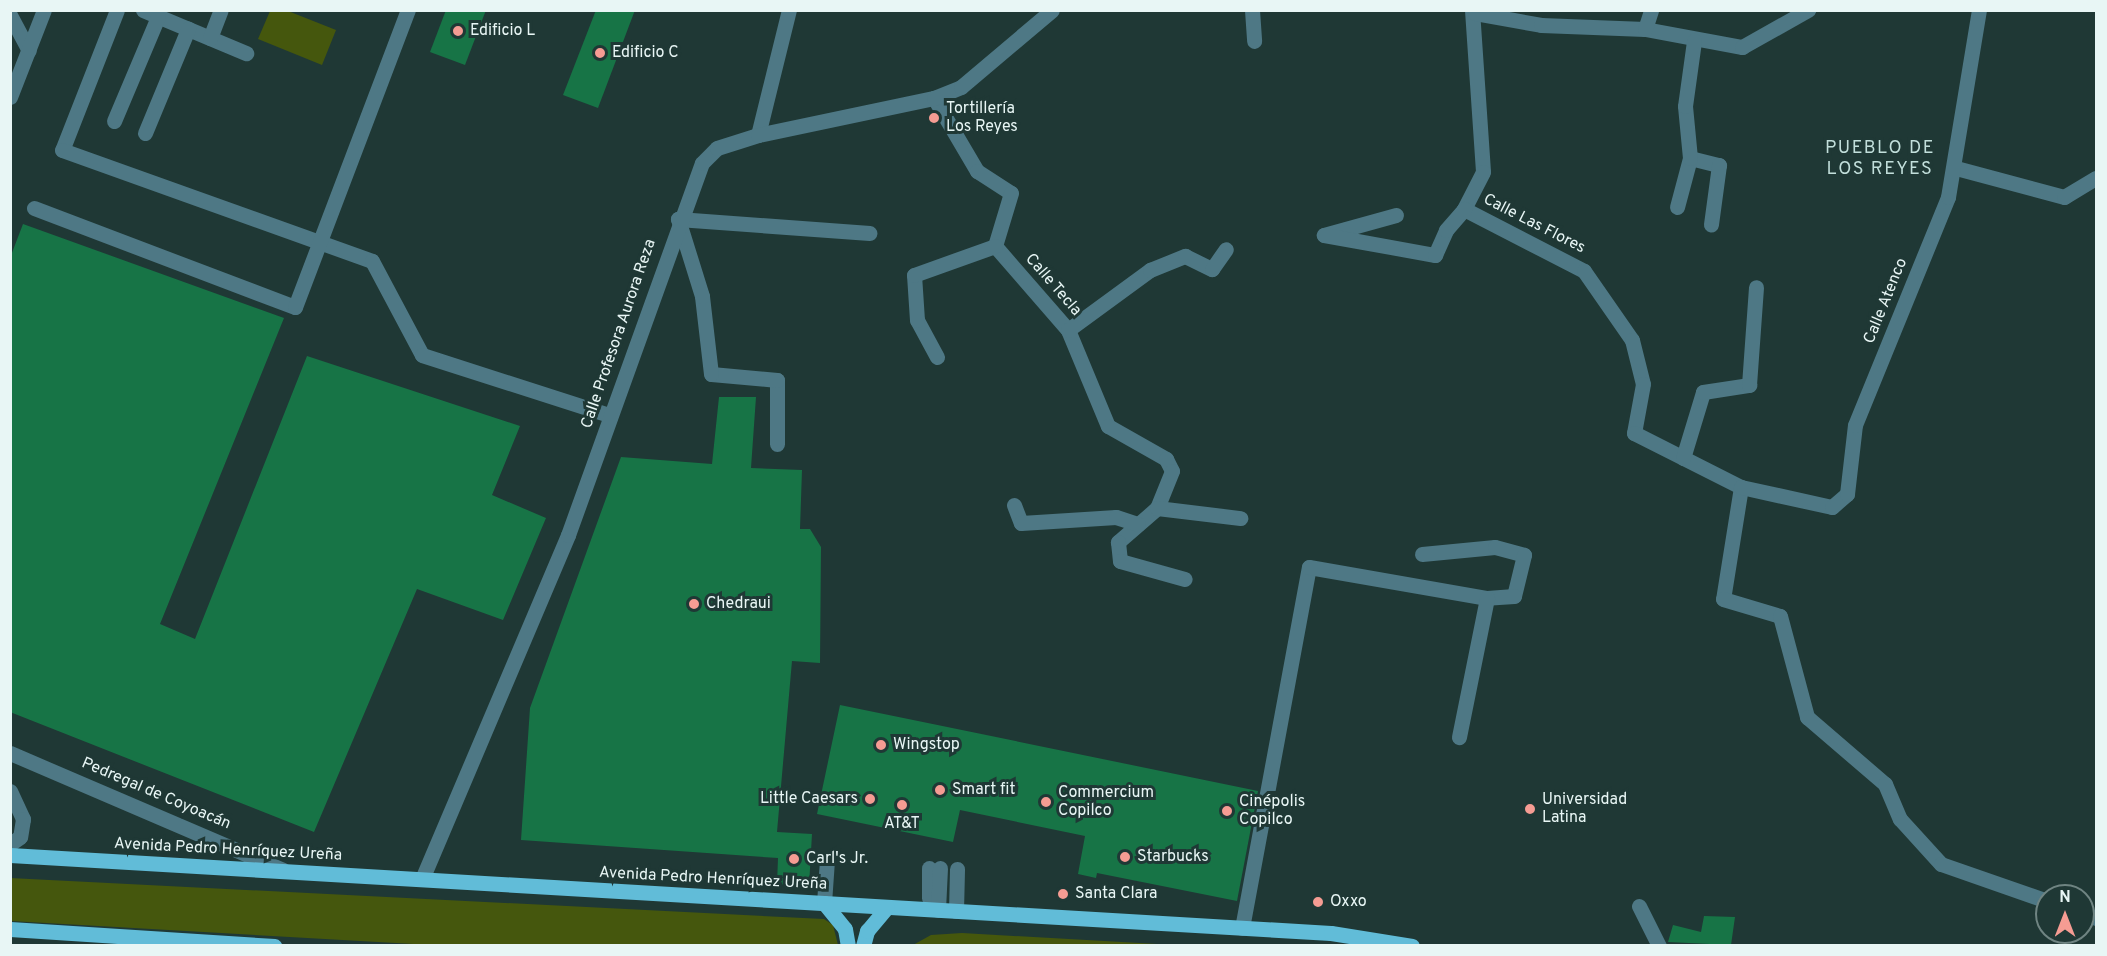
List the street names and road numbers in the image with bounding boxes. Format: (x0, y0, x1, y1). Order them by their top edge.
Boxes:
street label: Calle Las Flores (1480, 190, 1588, 258)
street label: Calle Profesora Aurora Reza (577, 236, 661, 432)
street label: Calle Tecla (1021, 250, 1085, 320)
street label: Calle Atenco (1860, 255, 1912, 347)
street label: Pedregal de Coyoacán (78, 754, 234, 834)
street label: Avenida Pedro Henríquez Ureña (113, 834, 343, 866)
street label: Avenida Pedro Henríquez Ureña (598, 863, 828, 895)

